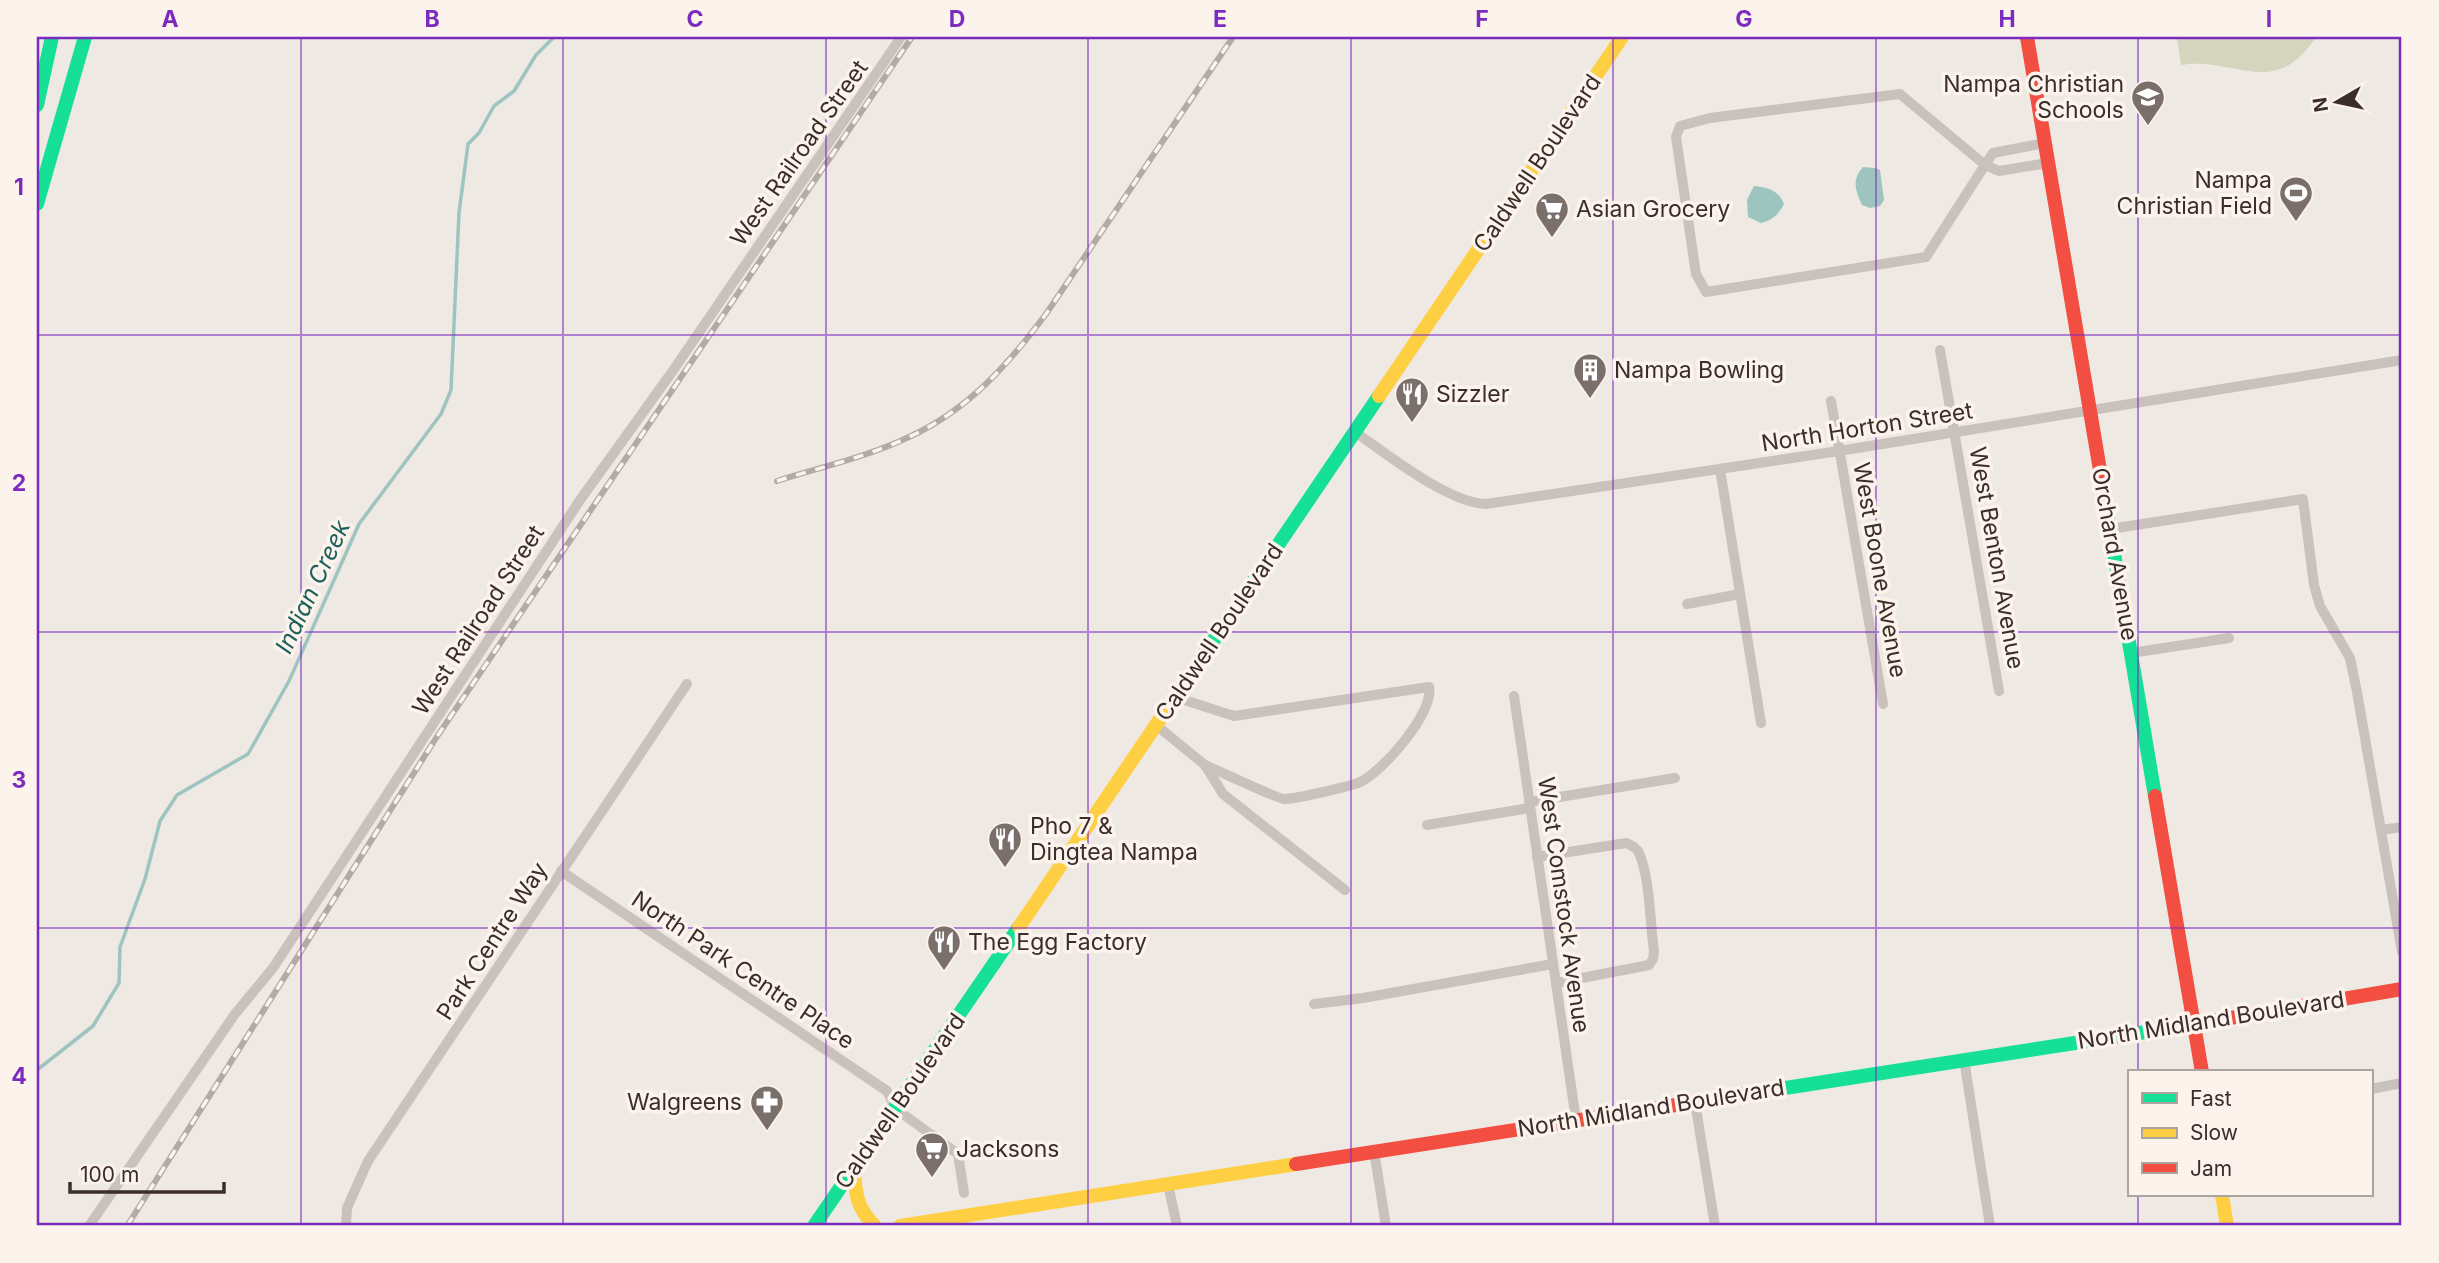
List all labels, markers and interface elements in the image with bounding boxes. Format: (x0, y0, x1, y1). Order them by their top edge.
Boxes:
text: A (161, 5, 179, 33)
text: B (424, 5, 440, 33)
text: C (686, 5, 704, 33)
text: D (949, 5, 965, 33)
text: E (1213, 5, 1227, 33)
text: F (1475, 5, 1489, 33)
text: G (1735, 5, 1753, 33)
text: H (1998, 5, 2016, 33)
text: I (2266, 5, 2272, 33)
street label: West Railroad Street (724, 54, 874, 251)
north arrow (2302, 66, 2372, 136)
street label: Caldwell Boulevard (1467, 69, 1607, 257)
place label: Nampa Christian Schools (1943, 70, 2124, 124)
school or university icon: Nampa Christian Schools (2129, 78, 2167, 127)
text: N (2308, 96, 2333, 114)
place label: Nampa Christian Field (2117, 166, 2272, 220)
text: 1 (14, 173, 24, 201)
sports icon: Nampa Christian Field (2277, 174, 2315, 223)
supermarket icon: Asian Grocery (1533, 190, 1571, 239)
place label: Asian Grocery (1576, 195, 1730, 223)
building icon: Nampa Bowling (1571, 351, 1609, 400)
place label: Nampa Bowling (1614, 356, 1784, 384)
restaurant icon: Sizzler (1393, 375, 1431, 424)
place label: Sizzler (1436, 380, 1510, 408)
street label: North Horton Street (1759, 396, 1975, 458)
street label: West Benton Avenue (1964, 445, 2030, 671)
street label: West Boone Avenue (1847, 460, 1913, 680)
street label: Orchard Avenue (2086, 465, 2144, 643)
text: 2 (12, 469, 26, 497)
water label: Indian Creek (269, 515, 356, 658)
street label: West Railroad Street (406, 520, 550, 720)
street label: Caldwell Boulevard (1149, 538, 1289, 726)
text: 3 (12, 766, 26, 794)
street label: West Comstock Avenue (1532, 775, 1596, 1035)
place label: Pho 7 & Dingtea Nampa (1030, 812, 1198, 866)
restaurant icon: Pho 7 & Dingtea Nampa (986, 820, 1024, 869)
street label: Park Centre Way (431, 857, 553, 1025)
street label: North Park Centre Place (626, 885, 860, 1055)
restaurant icon: The Egg Factory (925, 923, 963, 972)
place label: The Egg Factory (968, 928, 1147, 956)
street label: North Midland Boulevard (2076, 985, 2346, 1055)
street label: Caldwell Boulevard (829, 1008, 971, 1194)
text: 4 (11, 1062, 27, 1090)
legend (2128, 1070, 2372, 1196)
street label: North Midland Boulevard (1516, 1073, 1786, 1143)
pharmacy icon: Walgreens (748, 1083, 786, 1132)
text: Fast (2190, 1086, 2232, 1111)
place label: Walgreens (627, 1088, 742, 1116)
text: Slow (2190, 1120, 2238, 1145)
supermarket icon: Jacksons (913, 1130, 951, 1179)
place label: Jacksons (956, 1135, 1059, 1163)
scale bar (70, 1151, 224, 1195)
text: Jam (2190, 1156, 2232, 1181)
text: 100 m (80, 1162, 139, 1187)

